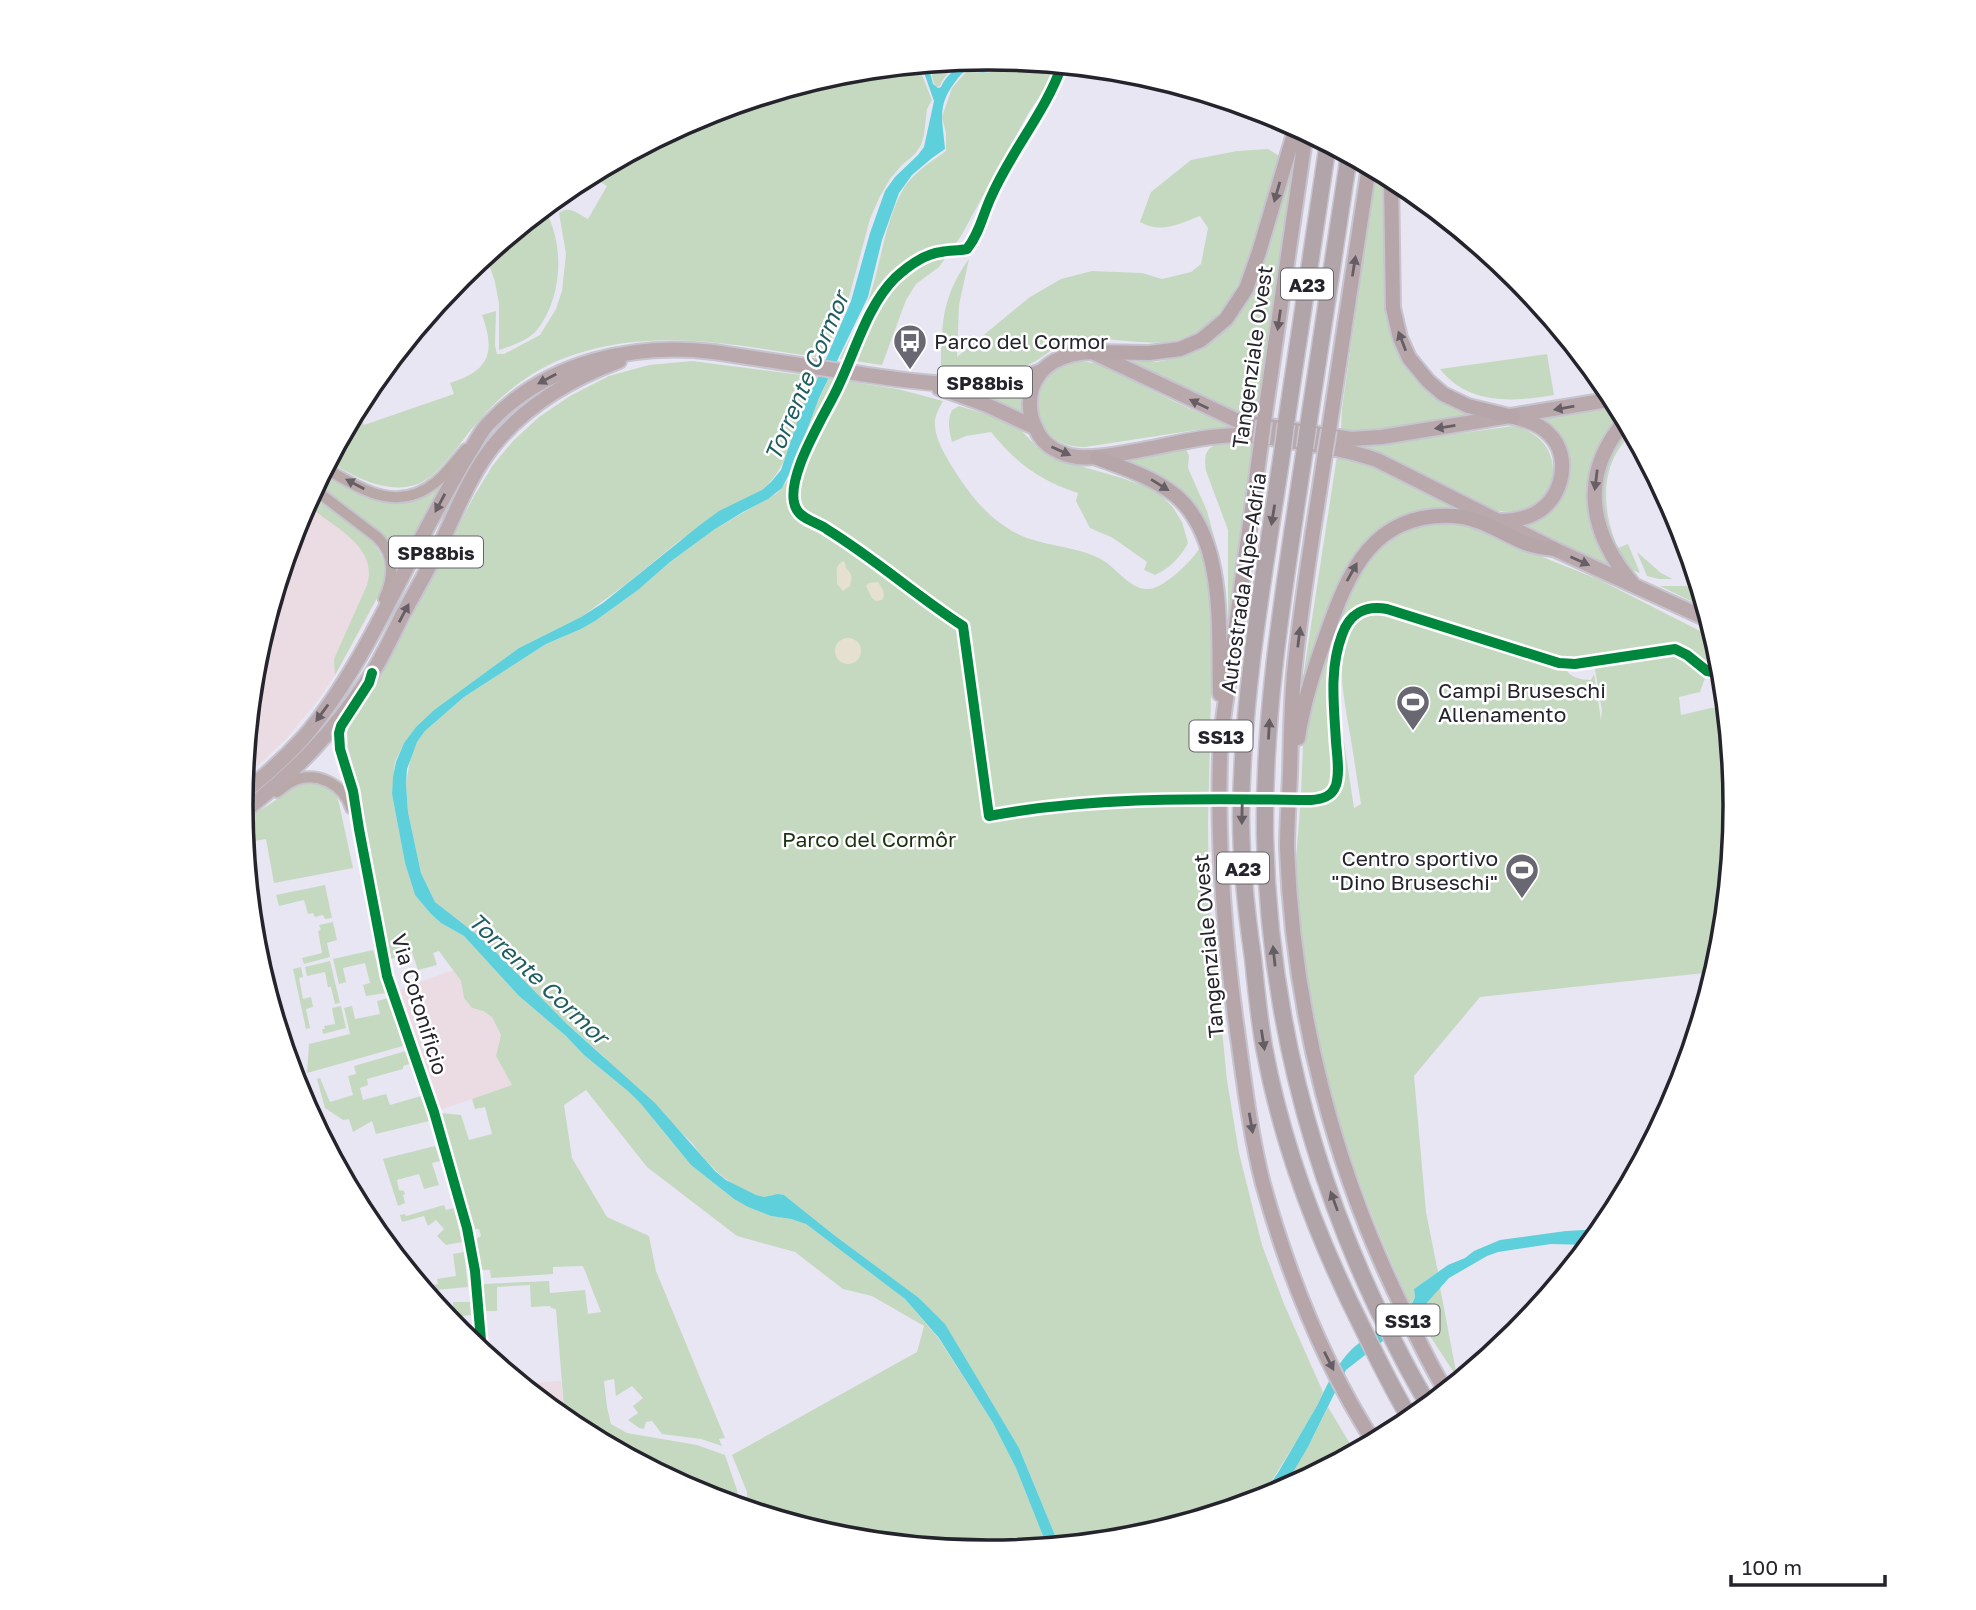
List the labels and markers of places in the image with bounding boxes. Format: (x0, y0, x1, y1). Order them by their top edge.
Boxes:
bus stop icon: Parco del Cormor (891, 322, 929, 371)
place label: Parco del Cormor (934, 328, 1108, 354)
place label: Campi Bruseschi Allenamento (1438, 677, 1606, 727)
sports icon: Campi Bruseschi Allenamento (1394, 683, 1432, 732)
place label: Centro sportivo "Dino Bruseschi" (1331, 845, 1498, 895)
sports icon: Centro sportivo "Dino Bruseschi" (1503, 851, 1541, 900)

